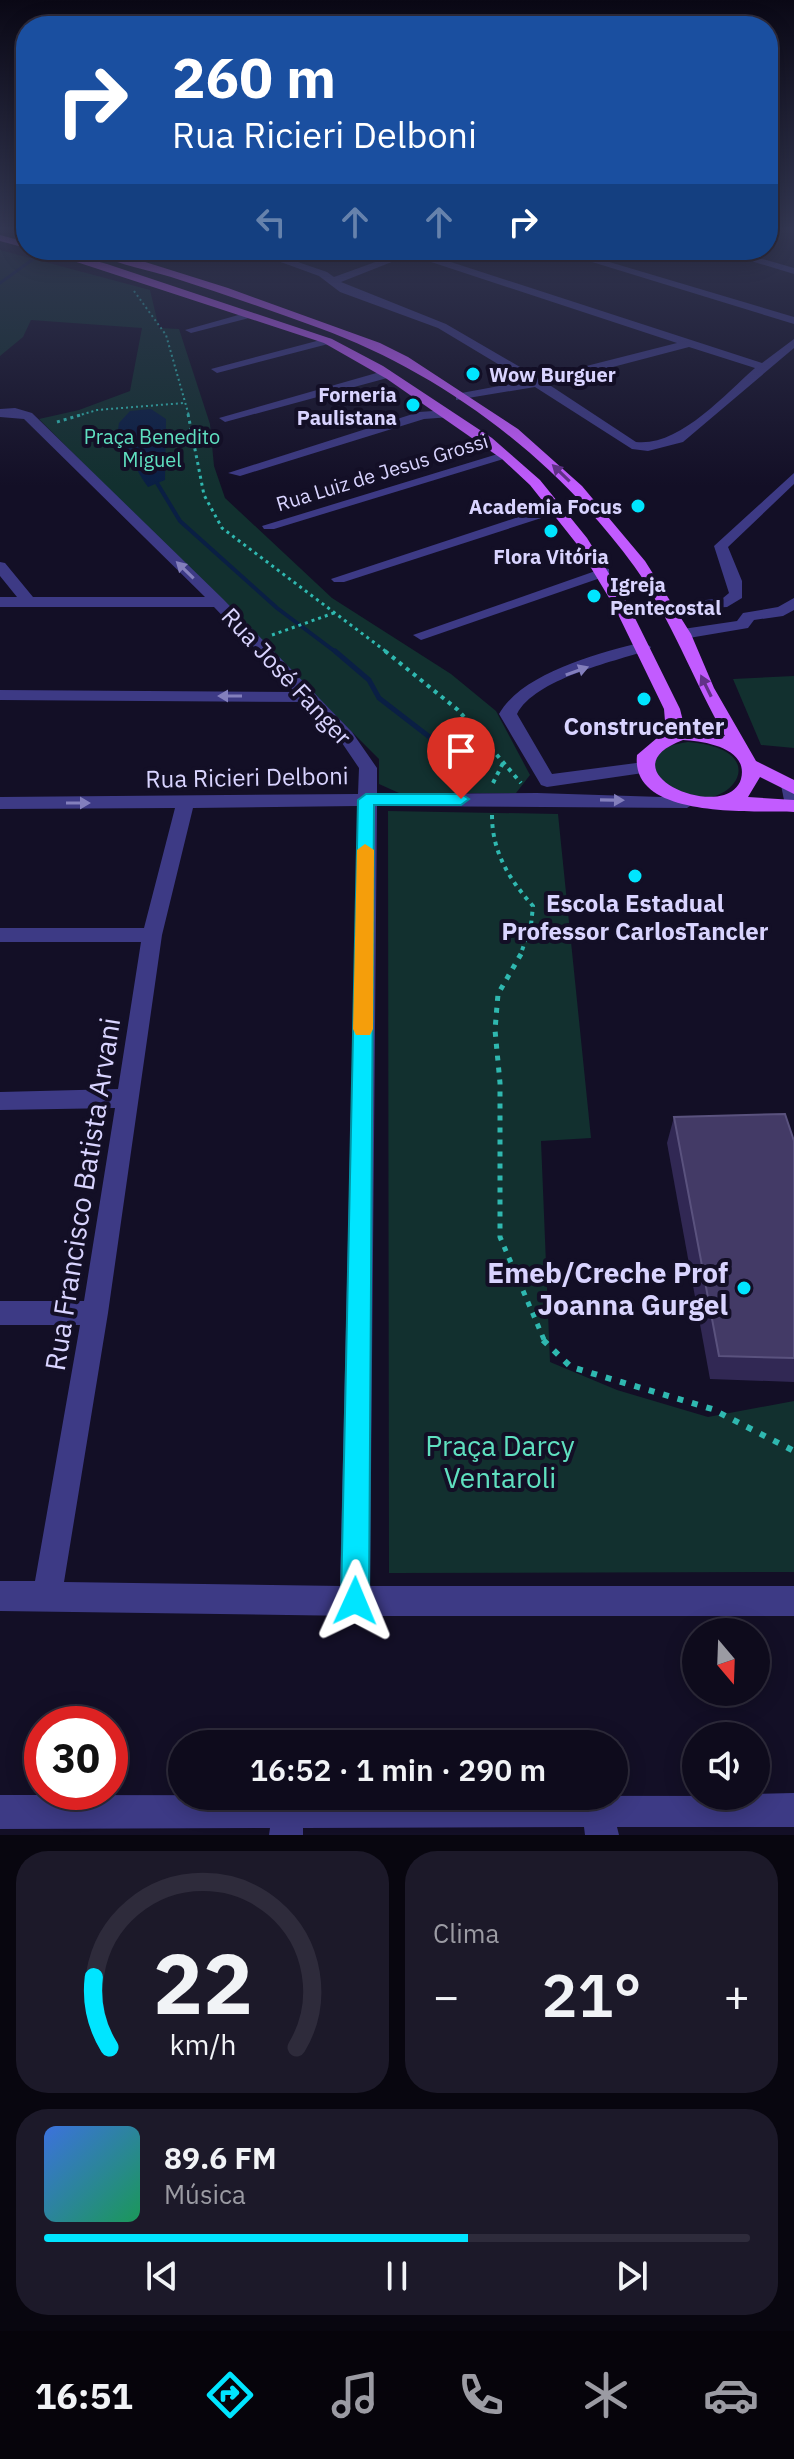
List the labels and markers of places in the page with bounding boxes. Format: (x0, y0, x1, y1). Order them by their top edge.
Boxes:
place label: Wow Burguer (489, 361, 616, 388)
marker: Wow Burguer (464, 365, 482, 383)
place label: Forneria Paulistana (297, 381, 397, 431)
marker: Forneria Paulistana (404, 396, 422, 414)
place label: Academia Focus (469, 493, 622, 520)
marker: Academia Focus (629, 497, 647, 515)
marker: Flora Vitória (542, 522, 560, 540)
place label: Flora Vitória (493, 543, 609, 570)
place label: Igreja Pentecostal (610, 571, 721, 621)
marker: Igreja Pentecostal (585, 587, 603, 605)
marker: Construcenter (635, 690, 653, 708)
place label: Construcenter (564, 710, 725, 742)
pin (427, 717, 495, 799)
marker: Escola Estadual Professor CarlosTancler (626, 867, 644, 885)
place label: Escola Estadual Professor CarlosTancler (502, 887, 769, 947)
place label: Emeb/Creche Prof Joanna Gurgel (487, 1254, 728, 1323)
marker: Emeb/Creche Prof Joanna Gurgel (735, 1279, 753, 1297)

